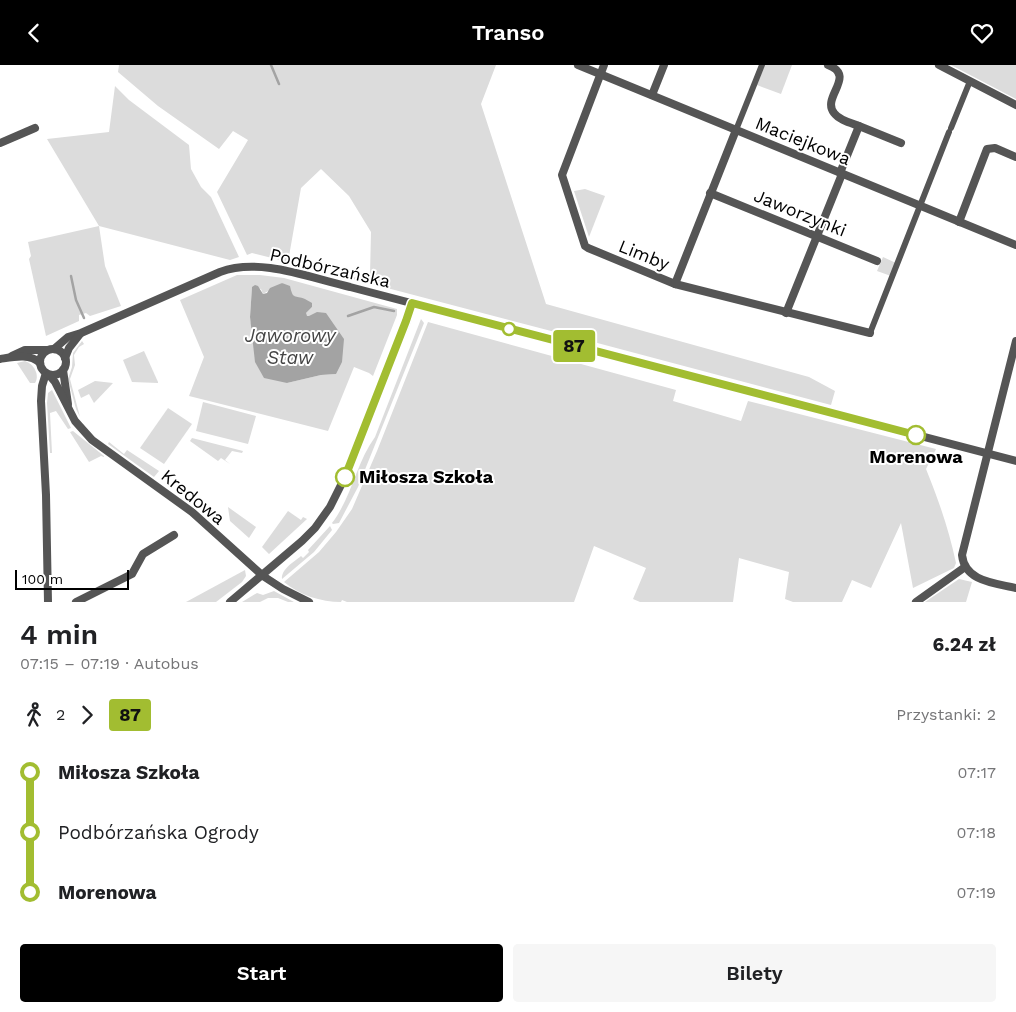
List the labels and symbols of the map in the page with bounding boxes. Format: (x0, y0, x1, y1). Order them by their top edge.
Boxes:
street label: Maciejkowa (752, 112, 854, 169)
street label: Jaworzynki (751, 184, 849, 241)
street label: Limby (616, 235, 673, 274)
street label: Podbórzańska (268, 243, 392, 292)
unlabelled marker (502, 322, 516, 336)
water label: Jaworowy Staw (245, 324, 337, 369)
line badge: 87 (552, 330, 596, 362)
marker: Morenowa (906, 425, 926, 445)
place label: Morenowa (869, 446, 963, 467)
street label: Kredowa (157, 465, 229, 529)
place label: Miłosza Szkoła (359, 466, 494, 487)
marker: Miłosza Szkoła (335, 467, 355, 487)
scale bar (15, 567, 129, 590)

